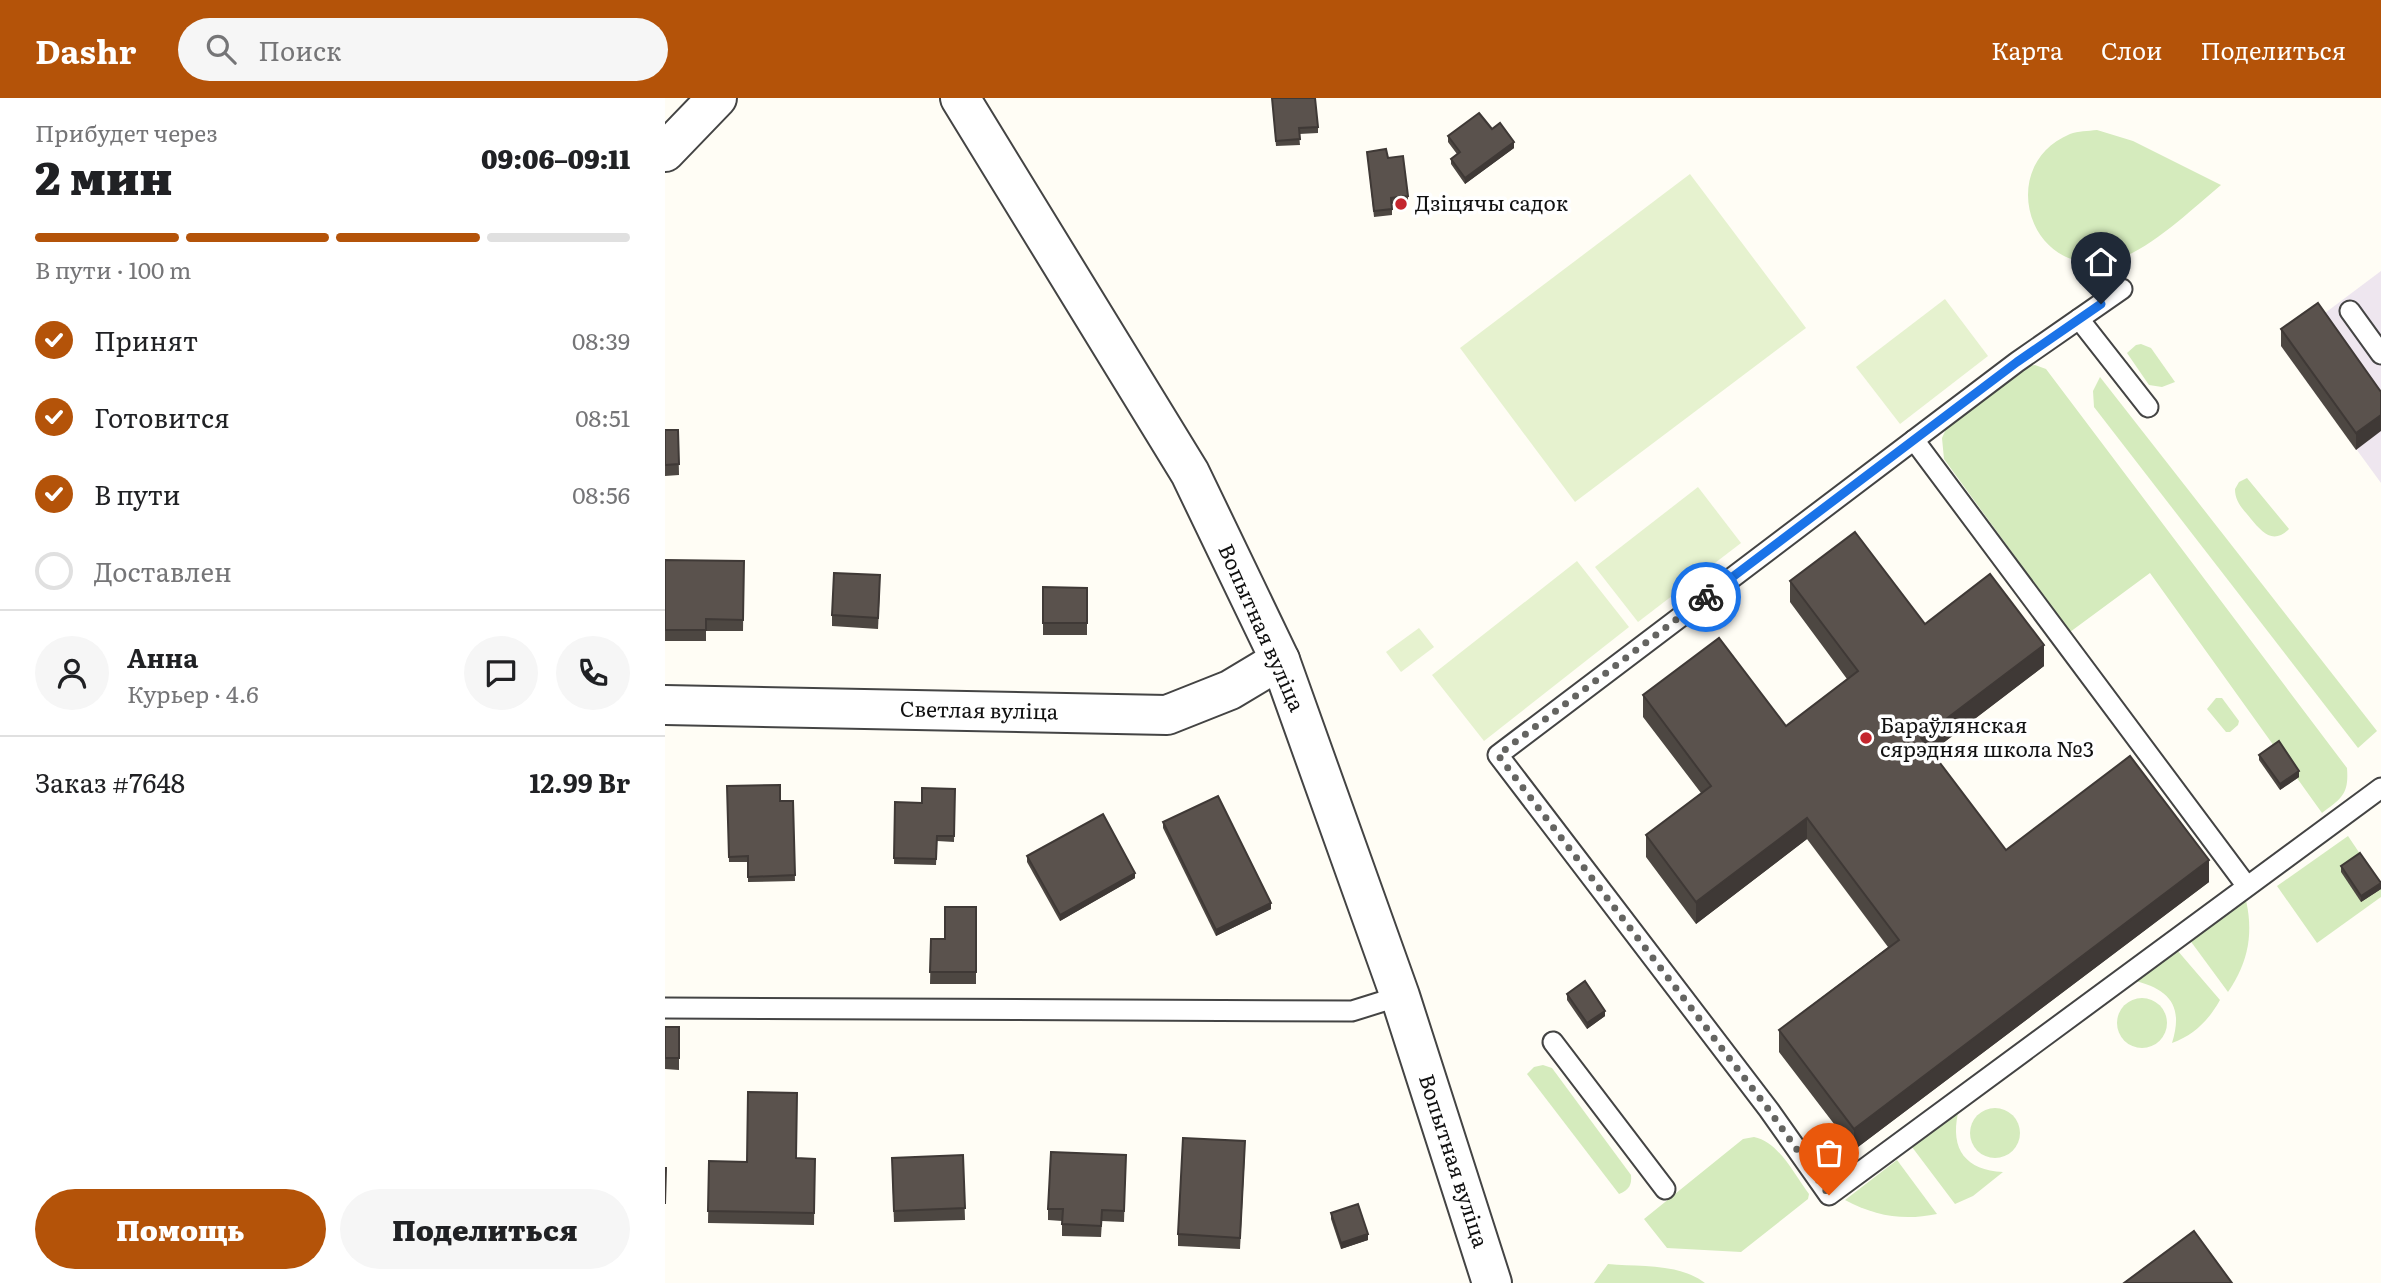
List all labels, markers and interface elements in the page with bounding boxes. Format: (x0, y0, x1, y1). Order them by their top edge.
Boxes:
search box (178, 18, 668, 81)
text: Dashr (35, 25, 136, 74)
icon: search (202, 30, 240, 68)
text: Поиск (258, 30, 341, 69)
text: Карта (1991, 32, 2063, 67)
text: Слои (2101, 32, 2162, 67)
text: Поделиться (2200, 32, 2346, 67)
text: Прибудет через (35, 115, 218, 149)
text: 09:06–09:11 (481, 138, 630, 177)
text: 2 мин (35, 141, 173, 209)
place label: Дзіцячы садок (1415, 186, 1569, 217)
marker: Дзіцячы садок (1393, 196, 1409, 212)
pin (2071, 232, 2131, 304)
icon: home (2082, 243, 2120, 281)
text: В пути · 100 m (35, 252, 191, 286)
text: Принят (94, 320, 198, 359)
icon: check (35, 321, 73, 359)
text: 08:39 (572, 323, 630, 357)
text: Готовится (94, 397, 230, 436)
icon: check (35, 398, 73, 436)
text: 08:51 (575, 400, 630, 434)
text: В пути (94, 474, 181, 513)
icon: check (35, 475, 73, 513)
text: 08:56 (572, 477, 630, 511)
street label: Вопытная вуліца (1212, 538, 1315, 717)
text: Доставлен (94, 551, 232, 590)
courier (1671, 562, 1741, 632)
icon: bike (1687, 578, 1725, 616)
button: person (35, 636, 109, 710)
button: chat (464, 636, 538, 710)
button: phone (556, 636, 630, 710)
text: Анна (127, 637, 198, 676)
text: Курьер · 4.6 (127, 676, 259, 710)
street label: Светлая вуліца (900, 692, 1059, 725)
place label: Бараўлянская сярэдняя школа №3 (1880, 708, 2094, 763)
marker: Бараўлянская сярэдняя школа №3 (1858, 730, 1874, 746)
text: Заказ #7648 (35, 762, 185, 801)
text: 12.99 Br (530, 762, 630, 801)
street label: Вопытная вуліца (1413, 1069, 1498, 1252)
pin (1799, 1123, 1859, 1195)
icon: bag (1810, 1134, 1848, 1172)
button: Помощь (35, 1189, 326, 1269)
button: Поделиться (340, 1189, 630, 1269)

